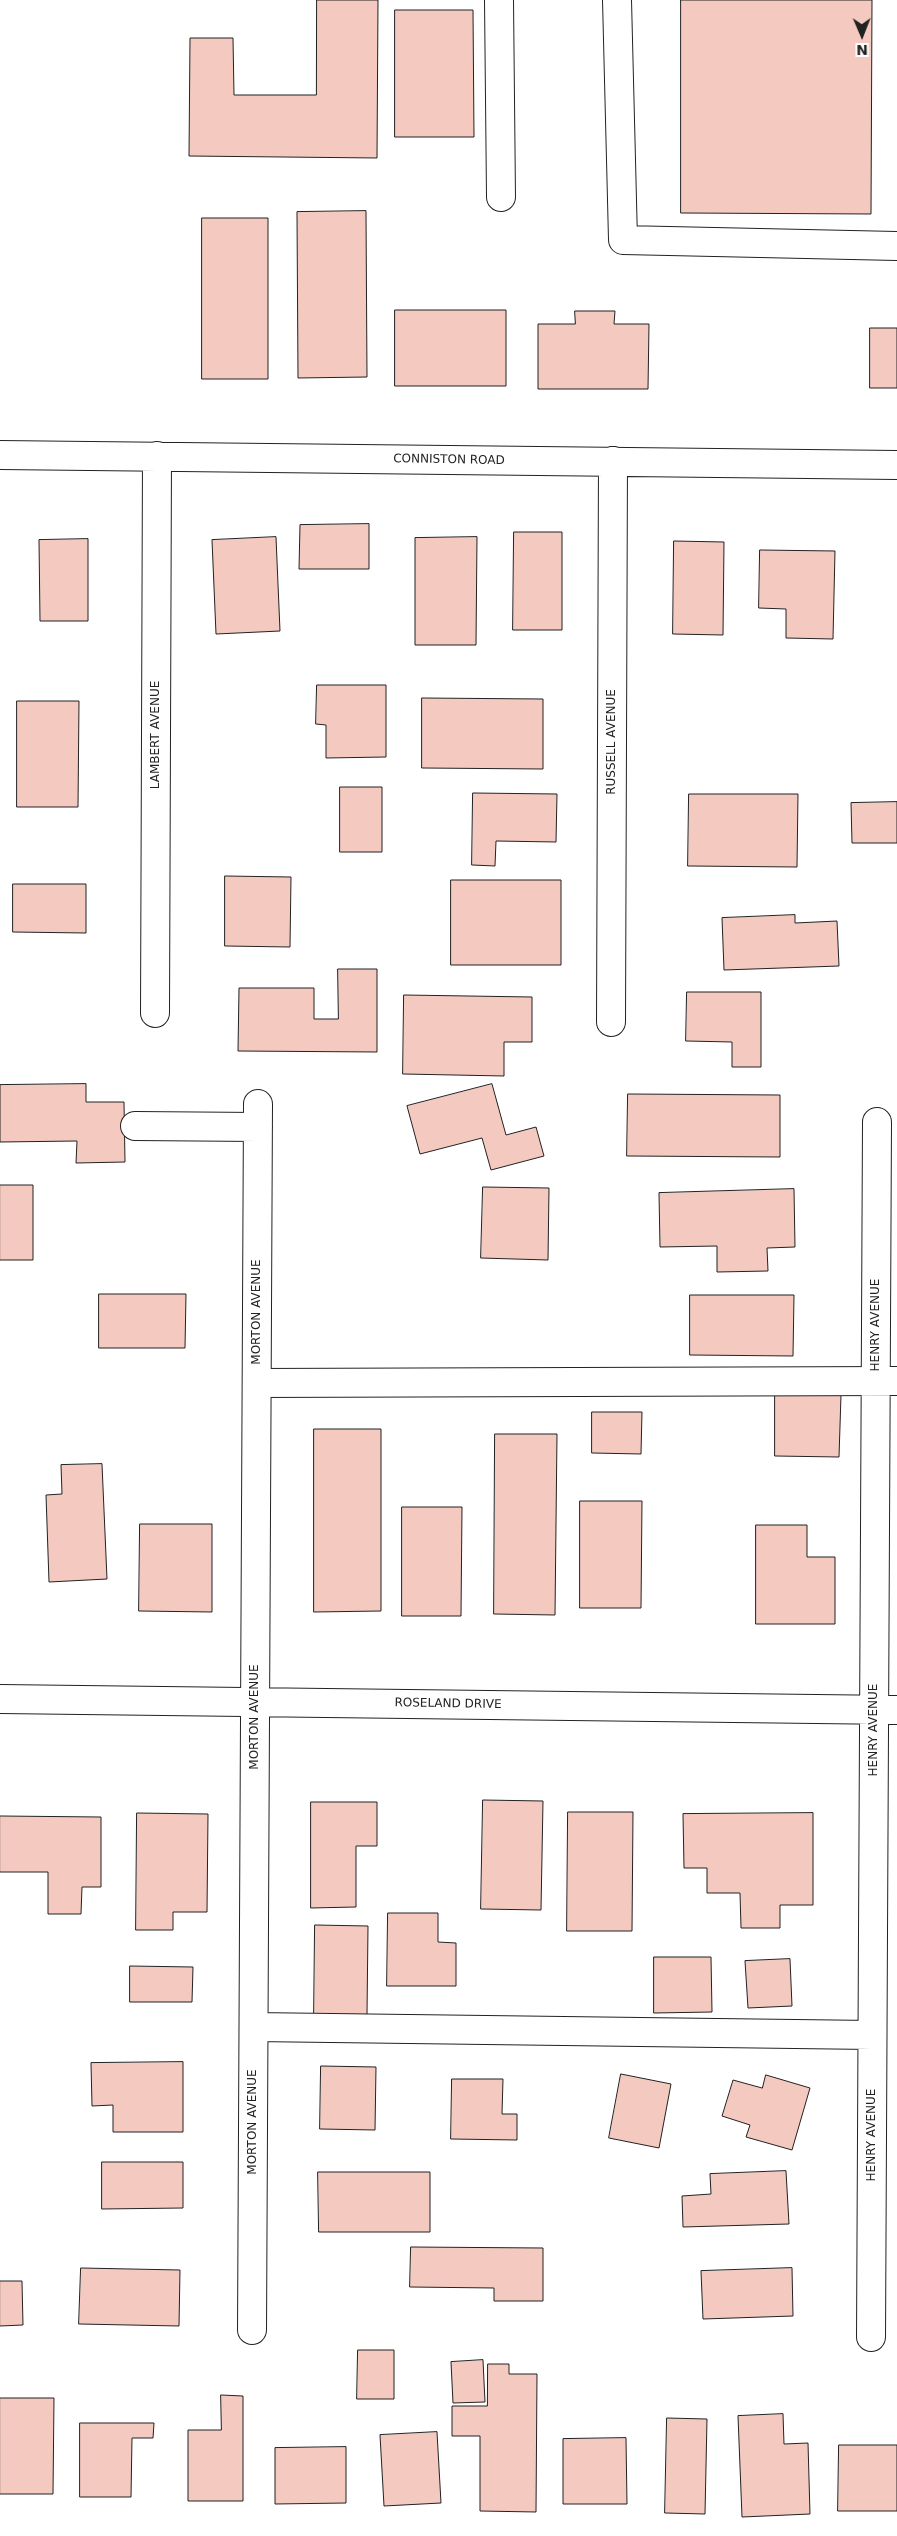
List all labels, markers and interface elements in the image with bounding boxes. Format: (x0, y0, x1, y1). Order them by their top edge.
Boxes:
north arrow (837, 10, 887, 60)
text: N (856, 42, 868, 58)
street label: CONNISTON ROAD (393, 452, 505, 468)
street label: LAMBERT AVENUE (149, 681, 163, 789)
street label: RUSSELL AVENUE (605, 689, 619, 795)
street label: MORTON AVENUE (250, 1259, 264, 1365)
street label: HENRY AVENUE (869, 1279, 883, 1371)
street label: MORTON AVENUE (248, 1664, 262, 1770)
street label: HENRY AVENUE (867, 1684, 881, 1776)
street label: ROSELAND DRIVE (394, 1696, 502, 1712)
street label: MORTON AVENUE (246, 2069, 260, 2175)
street label: HENRY AVENUE (865, 2089, 879, 2181)

